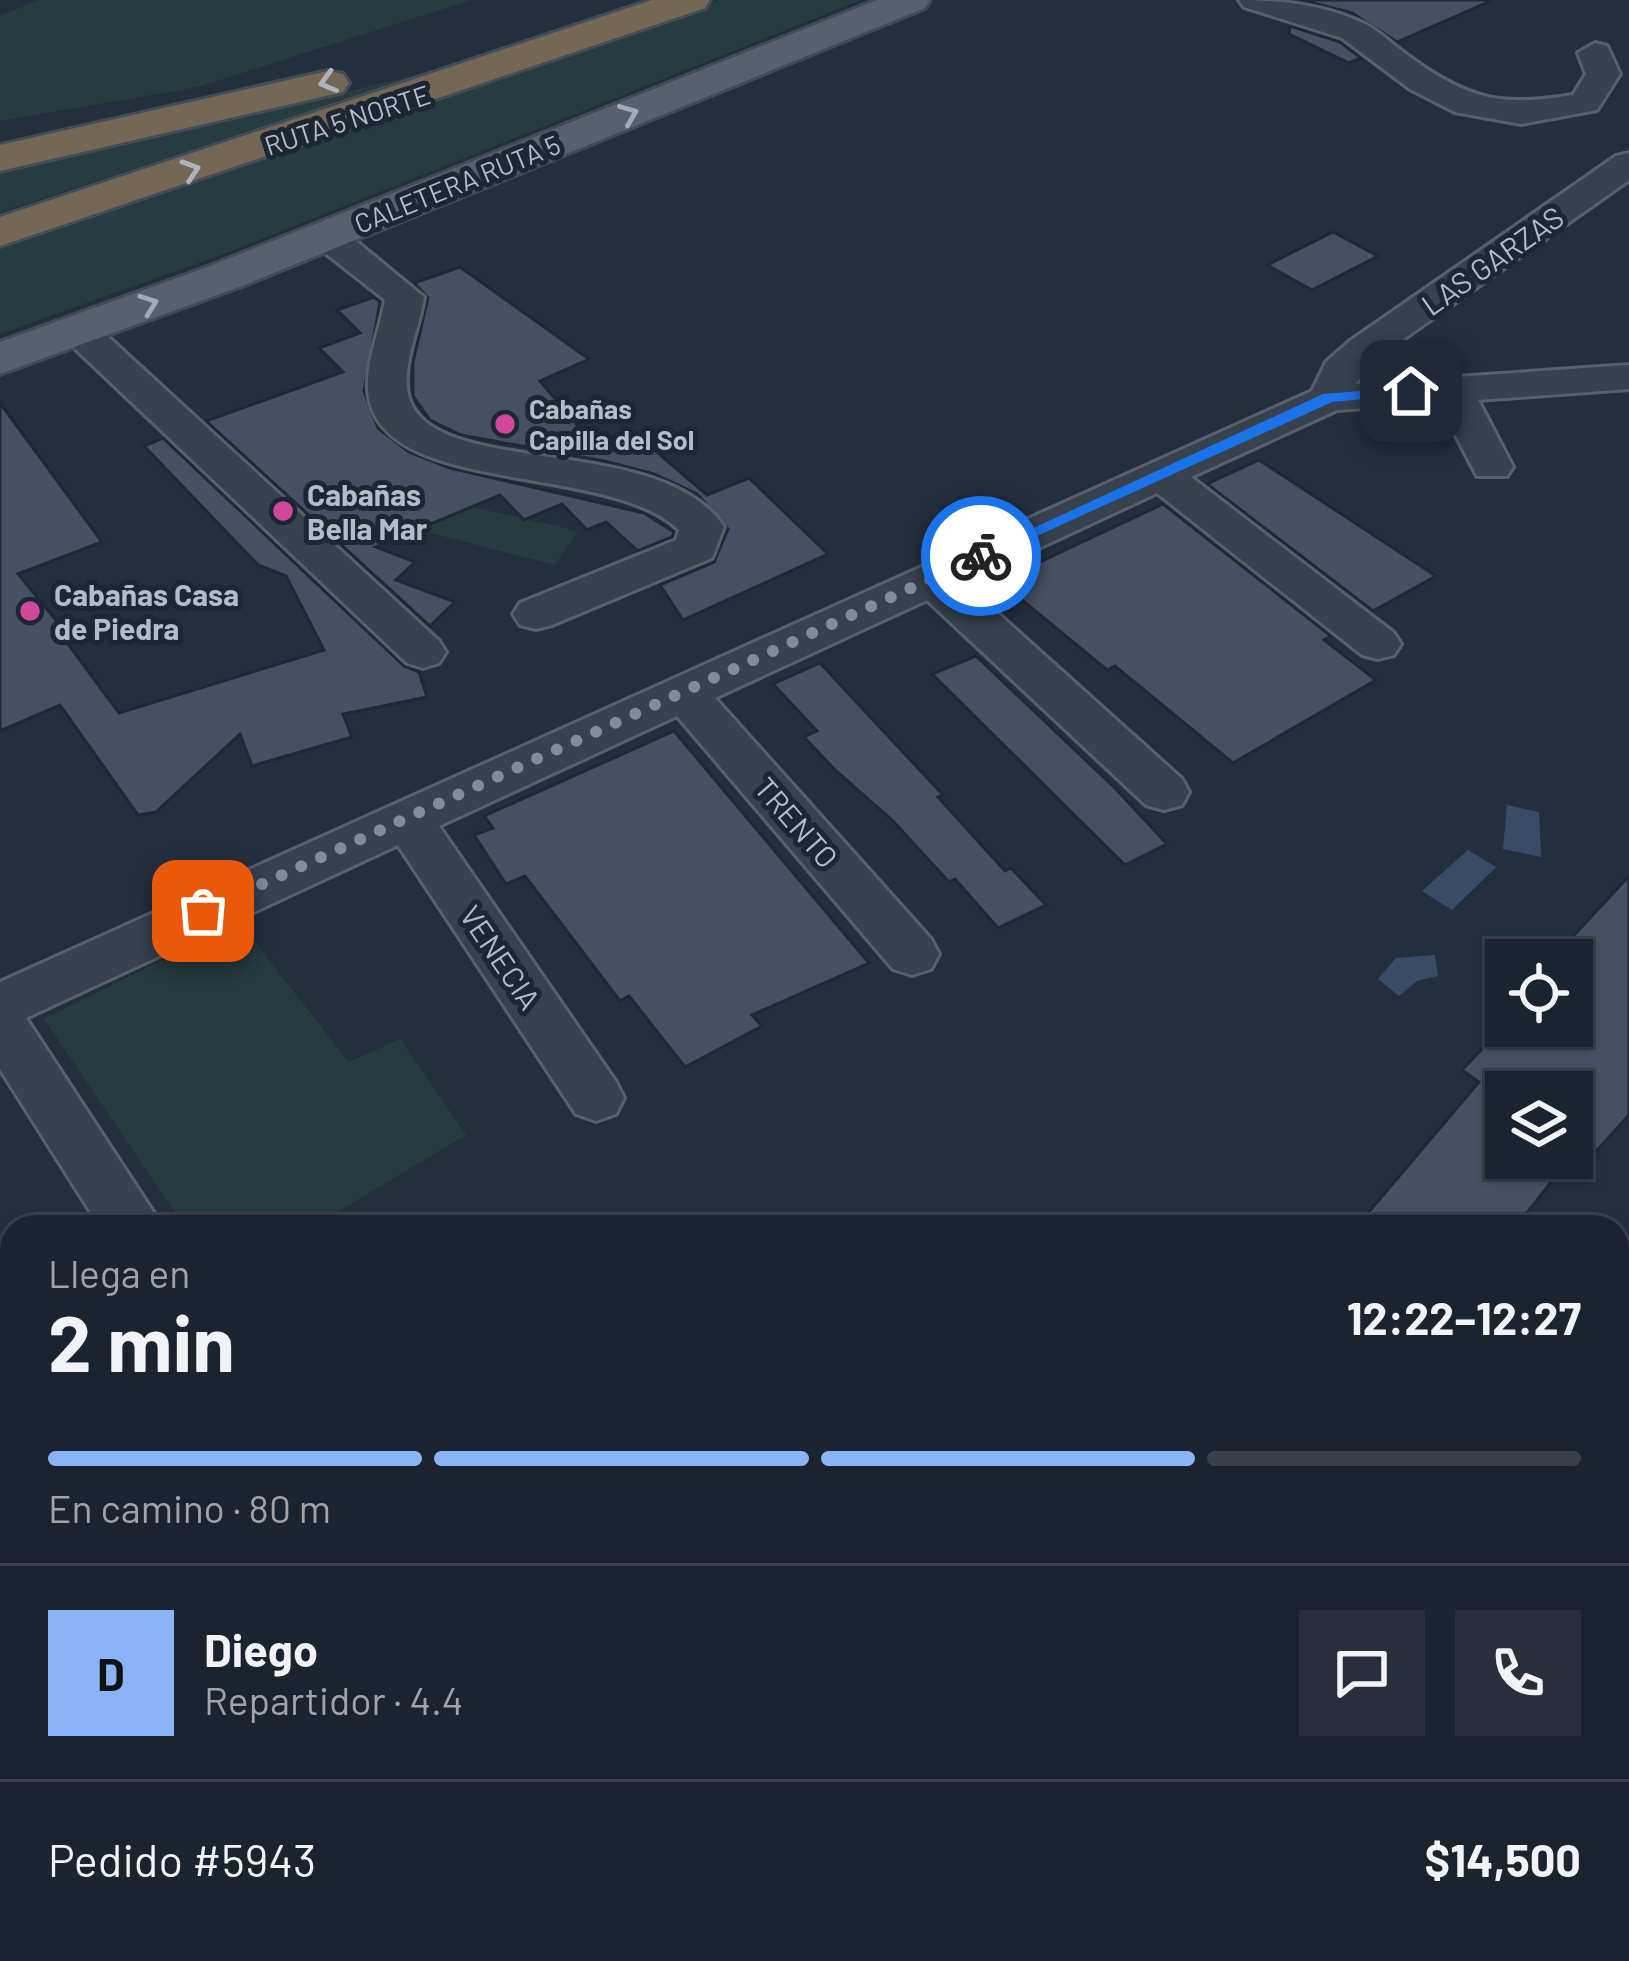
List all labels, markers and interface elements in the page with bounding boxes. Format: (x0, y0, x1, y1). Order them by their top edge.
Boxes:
one-way arrow (319, 68, 339, 93)
street label: RUTA 5 NORTE (260, 77, 434, 161)
one-way arrow (617, 104, 638, 128)
street label: CALETERA RUTA 5 (349, 127, 565, 239)
one-way arrow (180, 159, 201, 184)
street label: LAS GARZAS (1414, 198, 1570, 322)
one-way arrow (138, 294, 159, 319)
pin (1360, 340, 1462, 442)
icon: home (1378, 358, 1444, 424)
place label: Cabañas Capilla del Sol (529, 392, 694, 455)
marker: Cabañas Capilla del Sol (492, 411, 518, 437)
place label: Cabañas Bella Mar (307, 476, 428, 546)
courier (921, 496, 1041, 616)
marker: Cabañas Bella Mar (270, 498, 296, 524)
icon: bike (948, 523, 1014, 589)
place label: Cabañas Casa de Piedra (54, 576, 239, 646)
marker: Cabañas Casa de Piedra (17, 598, 43, 624)
street label: TRENTO (748, 769, 846, 875)
pin (152, 860, 254, 962)
icon: bag (170, 878, 236, 944)
street label: VENECIA (453, 898, 549, 1016)
map controls (1485, 939, 1593, 1179)
button: locate (1485, 939, 1593, 1047)
button: layers (1485, 1071, 1593, 1179)
text: Llega en (48, 1249, 190, 1296)
text: 12:22–12:27 (1347, 1290, 1581, 1344)
text: 2 min (48, 1294, 235, 1388)
text: En camino · 80 m (48, 1484, 331, 1531)
button: chat (1299, 1610, 1425, 1736)
button: phone (1455, 1610, 1581, 1736)
text: Diego (204, 1622, 318, 1676)
text: D (97, 1646, 125, 1700)
text: Repartidor · 4.4 (204, 1676, 463, 1723)
text: Pedido #5943 (48, 1832, 316, 1886)
text: $14,500 (1425, 1832, 1581, 1886)

